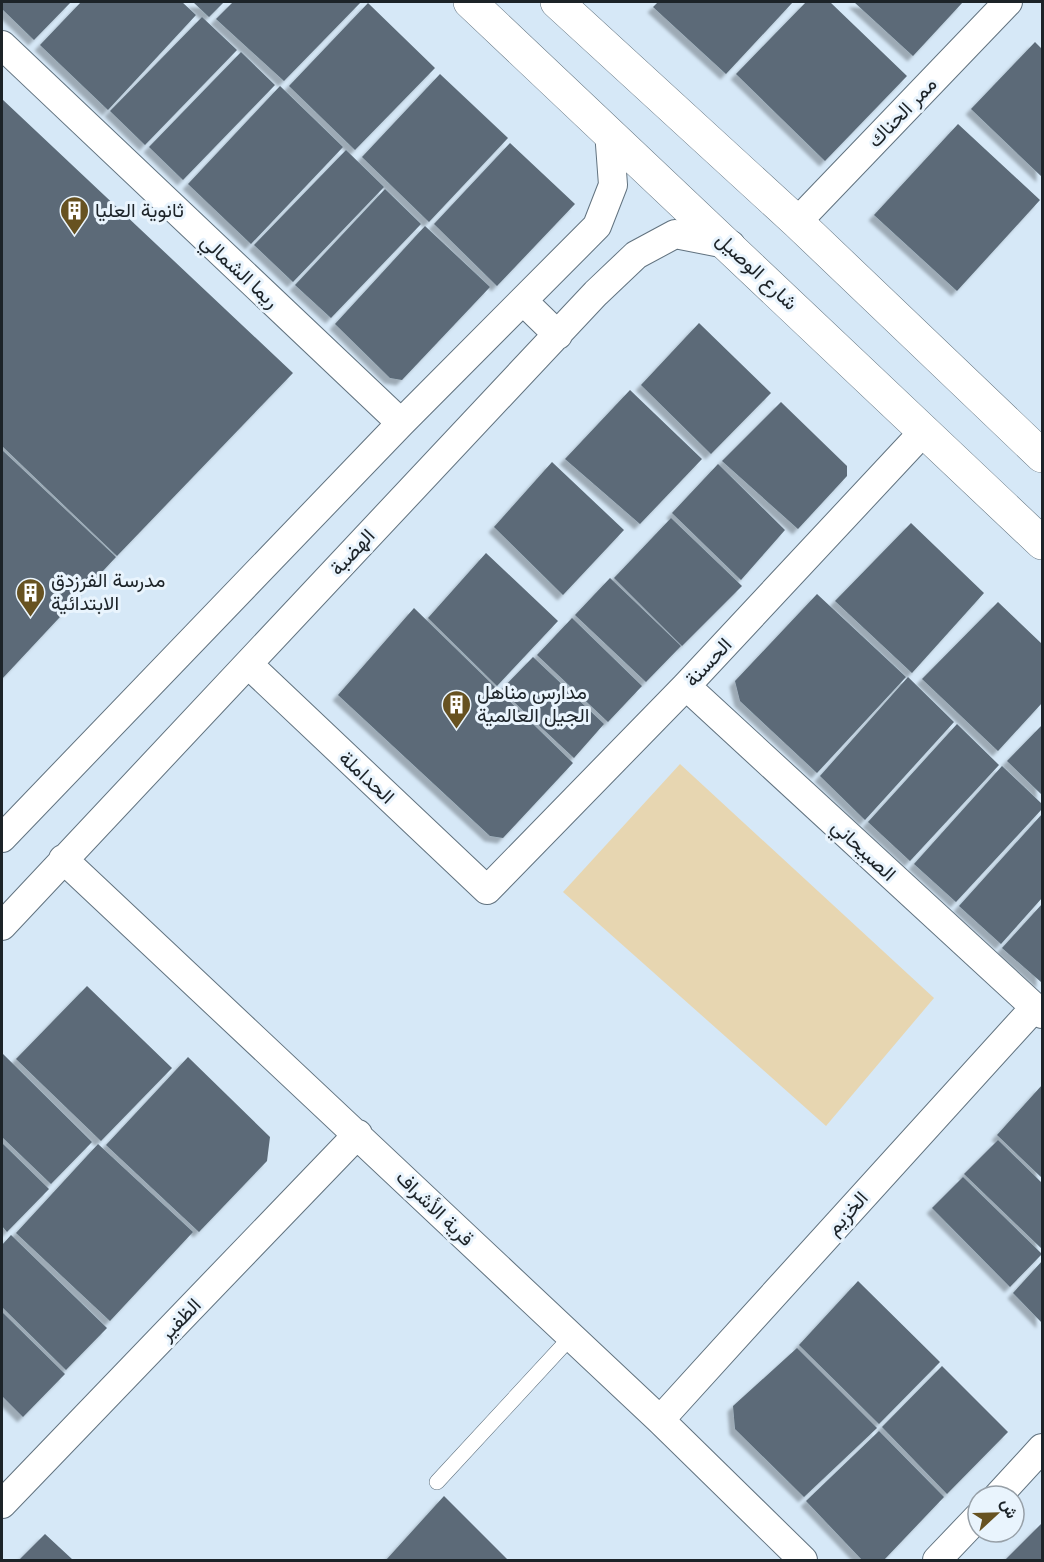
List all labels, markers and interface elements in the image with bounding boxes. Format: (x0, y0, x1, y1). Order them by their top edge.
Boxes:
street label: ممر الحناك (862, 71, 942, 153)
building icon: ثانوية العليا (58, 194, 90, 236)
place label: ثانوية العليا (95, 197, 184, 223)
street label: شارع الوصيل (710, 226, 803, 316)
street label: ريما الشمالي (193, 228, 285, 317)
street label: الهضبة (324, 523, 380, 581)
place label: مدرسة الفرزدق الابتدائية (51, 567, 165, 616)
building icon: مدرسة الفرزدق الابتدائية (14, 576, 46, 618)
street label: الحسنة (679, 632, 737, 692)
place label: مدارس مناهل الجيل العالمية (477, 679, 589, 728)
building icon: مدارس مناهل الجيل العالمية (440, 688, 472, 730)
street label: الحداملة (334, 745, 400, 809)
street label: الصبيحاني (823, 813, 902, 889)
street label: قرية الأشراف (390, 1164, 480, 1252)
street label: الخزيم (820, 1185, 874, 1241)
street label: الظفير (153, 1292, 207, 1347)
north arrow (966, 1484, 1026, 1544)
text: ش (996, 1496, 1023, 1521)

